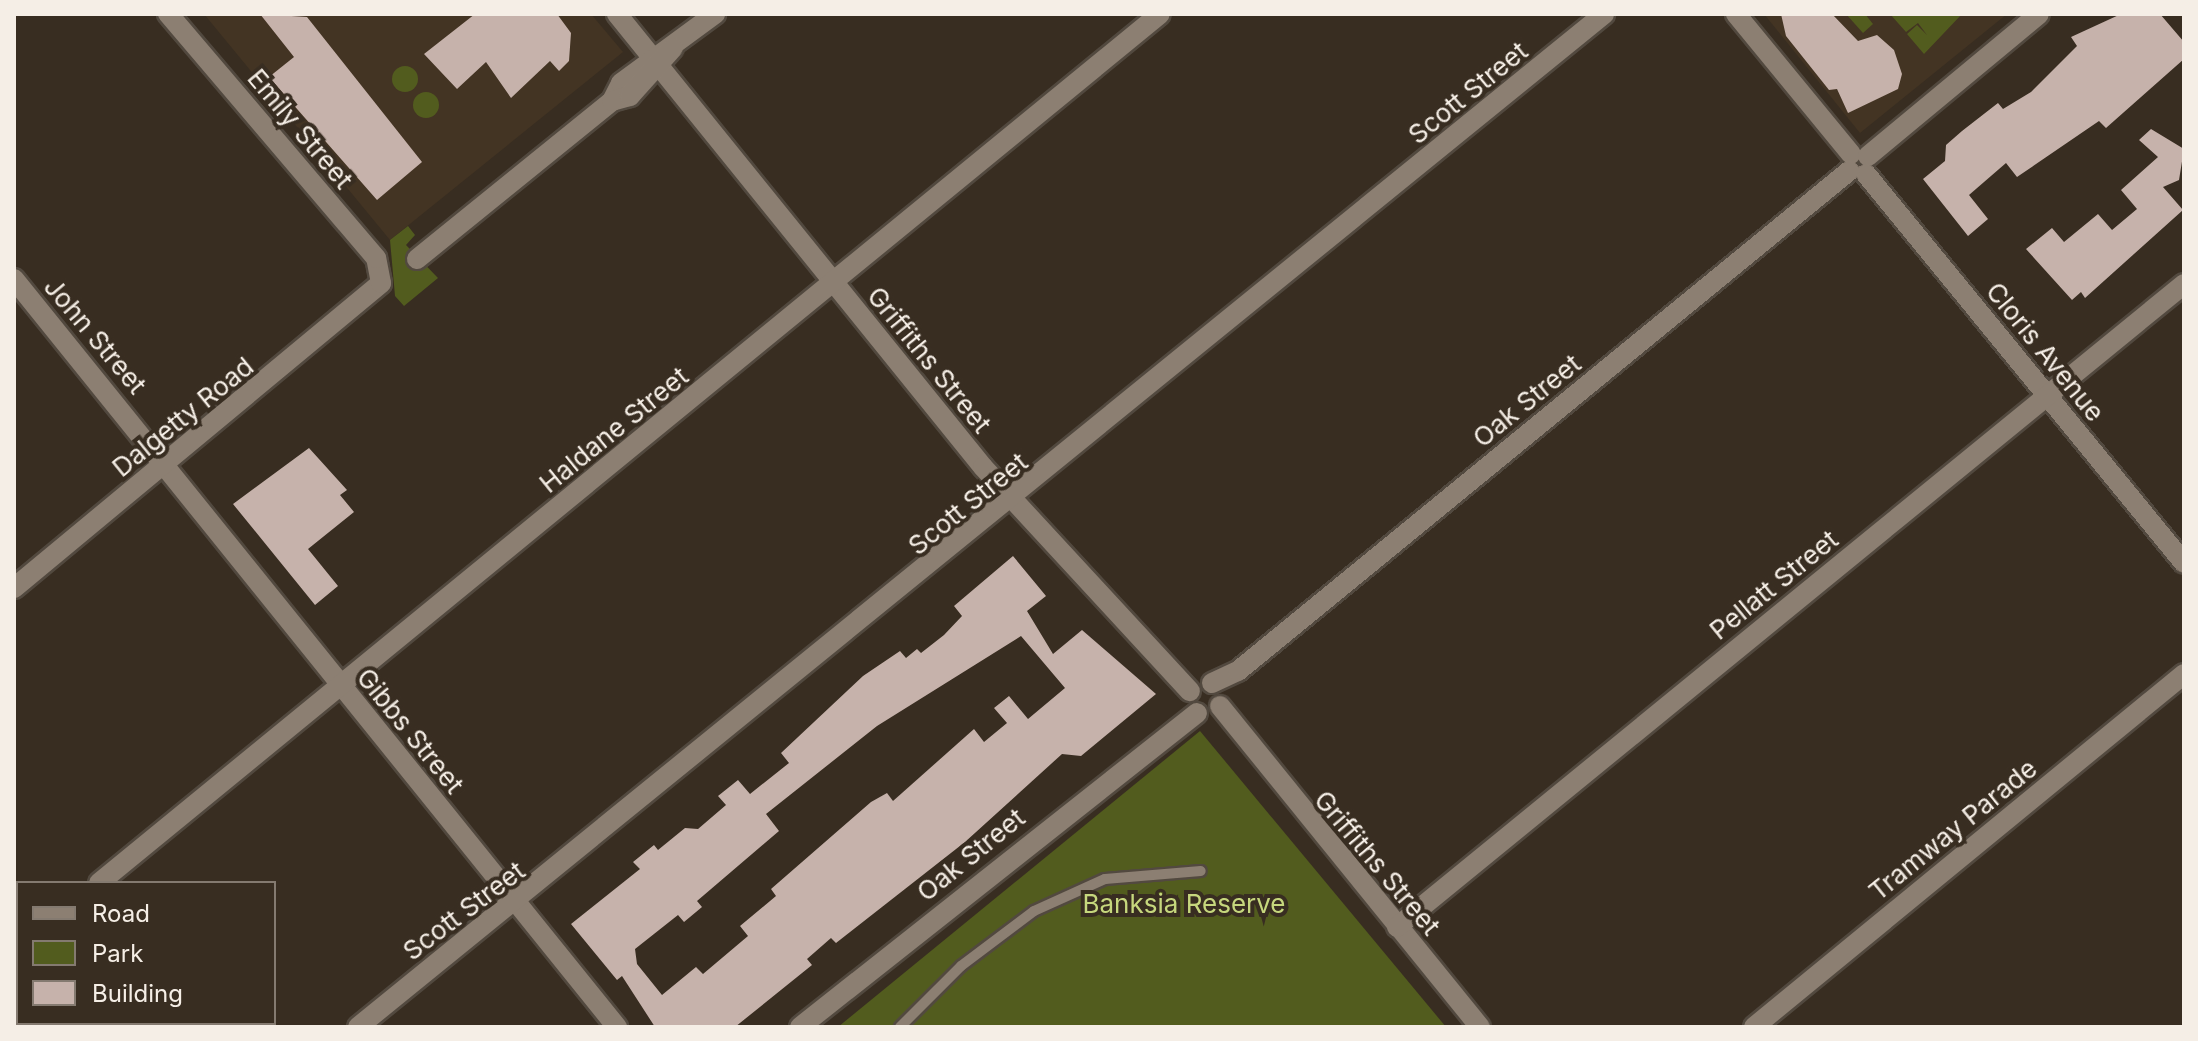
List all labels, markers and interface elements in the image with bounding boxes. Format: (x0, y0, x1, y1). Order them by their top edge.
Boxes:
street label: Scott Street (1402, 36, 1534, 150)
street label: Emily Street (241, 63, 359, 195)
street label: John Street (37, 272, 153, 400)
street label: Cloris Avenue (1979, 276, 2111, 428)
street label: Griffiths Street (861, 281, 997, 439)
street label: Oak Street (1467, 348, 1587, 454)
street label: Dalgetty Road (106, 351, 260, 483)
street label: Haldane Street (533, 361, 695, 499)
street label: Scott Street (902, 447, 1034, 561)
street label: Pellatt Street (1704, 524, 1844, 646)
street label: Gibbs Street (350, 662, 470, 800)
street label: Tramway Parade (1863, 753, 2043, 907)
street label: Griffiths Street (1308, 785, 1446, 941)
street label: Oak Street (911, 802, 1031, 908)
street label: Scott Street (397, 855, 531, 967)
legend (16, 881, 276, 1025)
park label: Banksia Reserve (1082, 888, 1286, 920)
text: Road (92, 899, 150, 928)
text: Park (92, 939, 143, 968)
text: Building (92, 979, 183, 1008)

